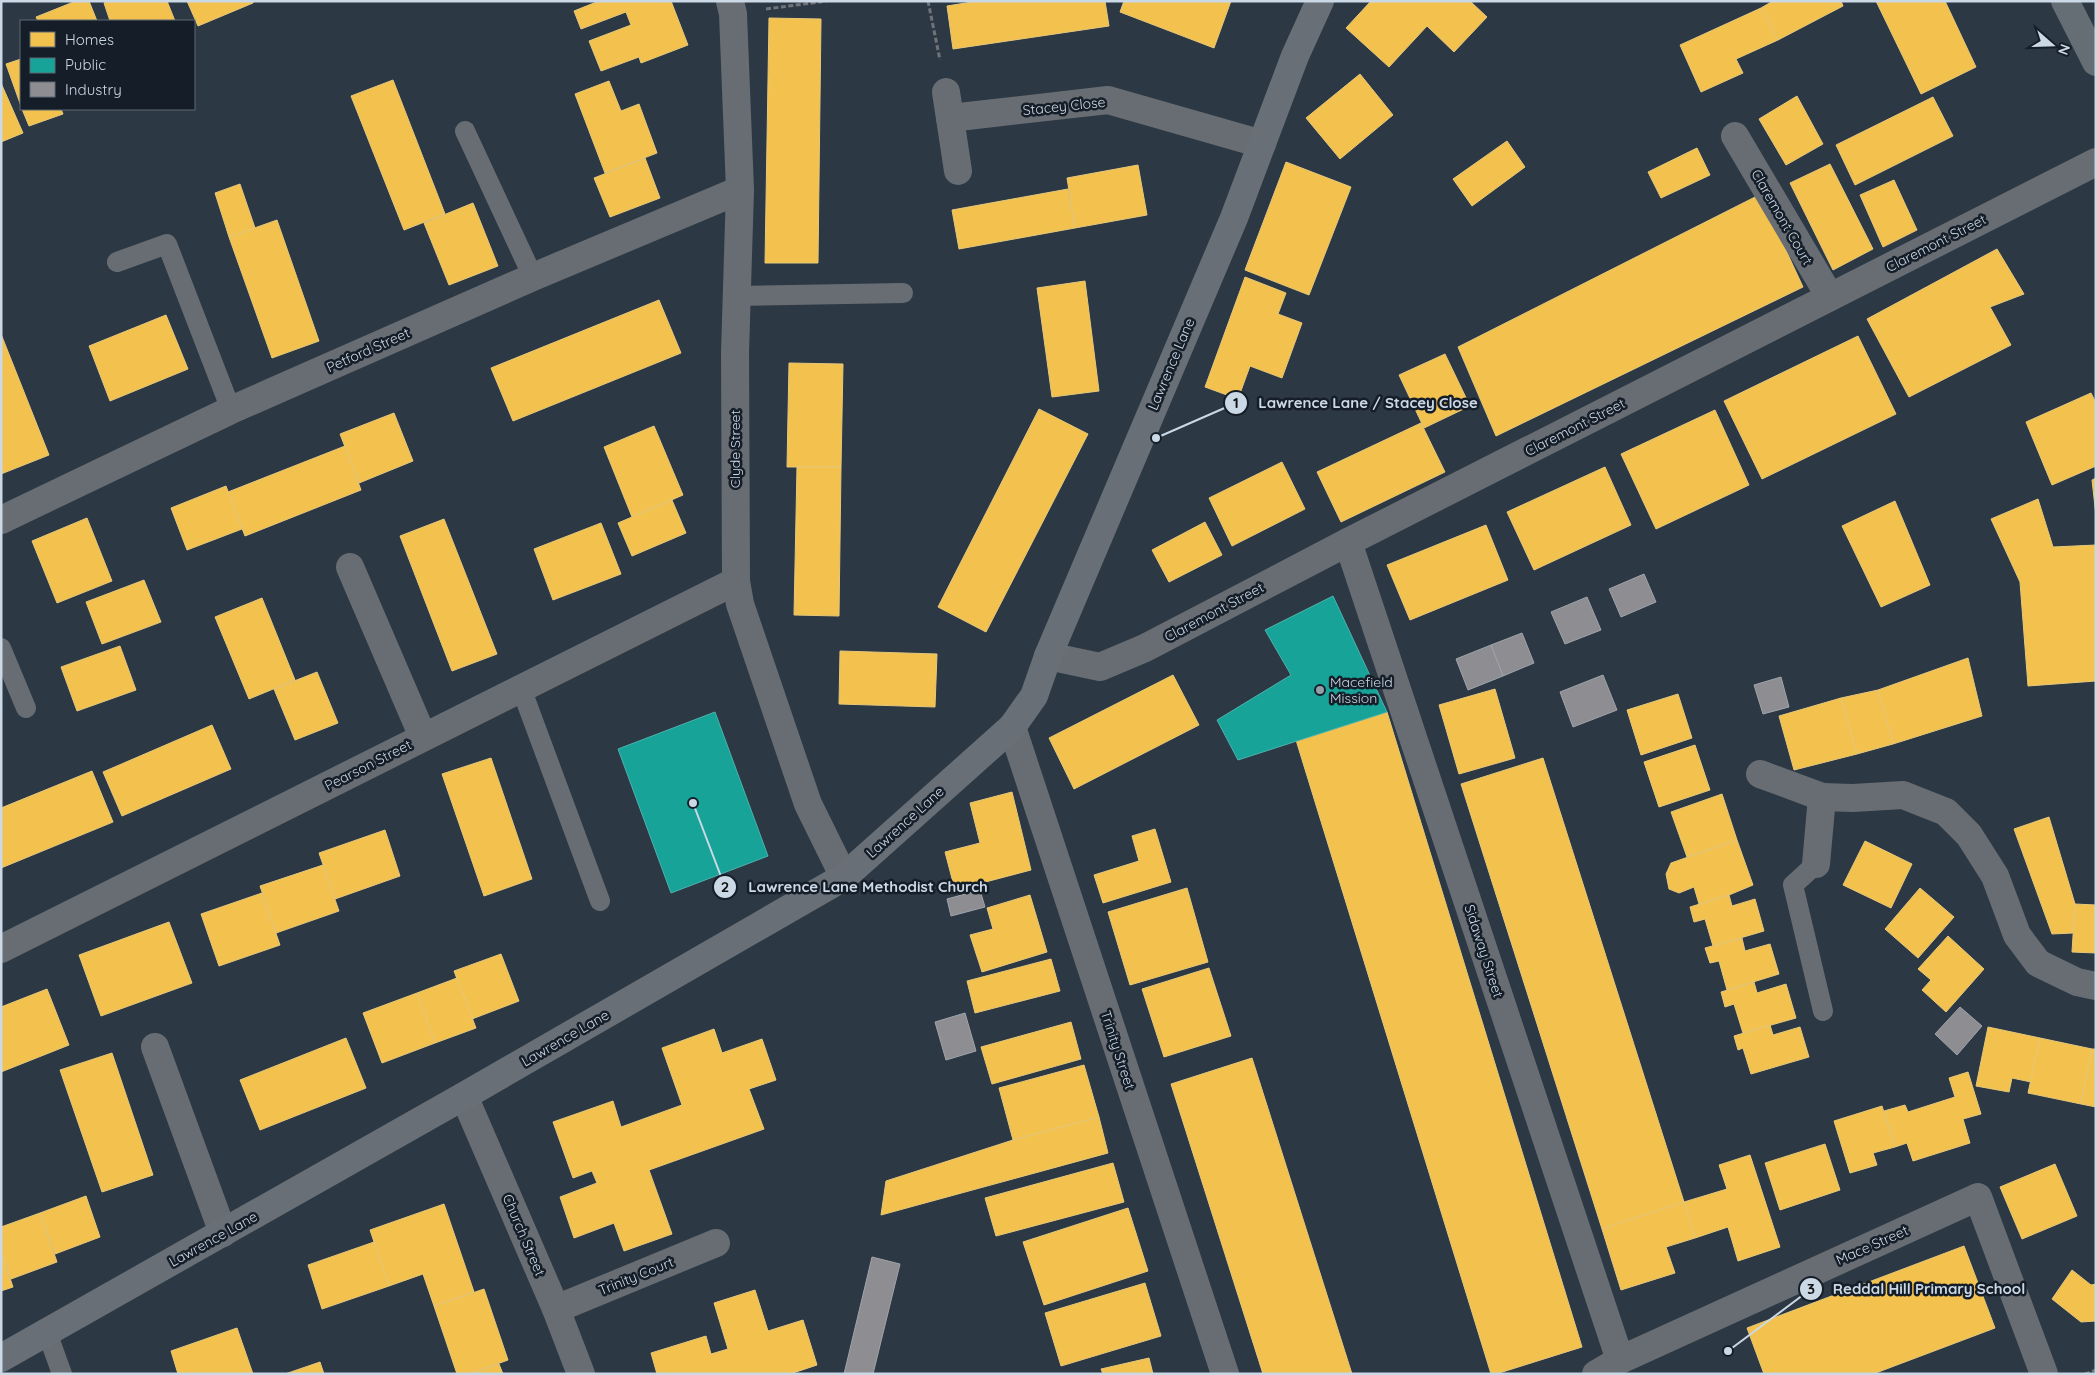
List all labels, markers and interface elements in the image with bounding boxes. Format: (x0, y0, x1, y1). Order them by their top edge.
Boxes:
legend (20, 20, 195, 110)
north arrow (2027, 20, 2077, 70)
text: Homes (65, 30, 114, 49)
text: N (2054, 42, 2074, 57)
text: Public (65, 55, 106, 74)
text: Industry (65, 80, 122, 99)
street label: Stacey Close (1022, 93, 1106, 119)
street label: Claremont Court (1747, 166, 1817, 268)
street label: Claremont Street (1883, 210, 1989, 276)
street label: Lawrence Lane (1143, 315, 1199, 413)
street label: Petford Street (324, 324, 413, 376)
callout: Lawrence Lane / Stacey Close (1223, 388, 1488, 418)
text: 1 (1233, 393, 1239, 412)
text: Lawrence Lane / Stacey Close (1258, 393, 1478, 412)
street label: Claremont Street (1522, 394, 1628, 460)
street label: Clyde Street (726, 409, 744, 488)
street label: Claremont Street (1161, 578, 1267, 646)
place label: Macefield Mission (1330, 673, 1393, 707)
marker: Macefield Mission (1314, 684, 1326, 696)
street label: Pearson Street (321, 735, 415, 795)
street label: Lawrence Lane (862, 782, 948, 862)
callout: Lawrence Lane Methodist Church (713, 872, 997, 902)
text: 2 (721, 877, 729, 896)
text: Lawrence Lane Methodist Church (748, 877, 988, 896)
street label: Sidaway Street (1460, 902, 1508, 1000)
street label: Lawrence Lane (518, 1006, 612, 1070)
street label: Trinity Street (1097, 1008, 1139, 1092)
street label: Church Street (499, 1191, 549, 1279)
street label: Lawrence Lane (166, 1207, 260, 1271)
street label: Mace Street (1833, 1221, 1911, 1269)
street label: Trinity Court (596, 1253, 676, 1299)
callout: Reddal Hill Primary School (1798, 1274, 2036, 1304)
text: 3 (1807, 1279, 1815, 1298)
text: Reddal Hill Primary School (1833, 1279, 2025, 1298)

